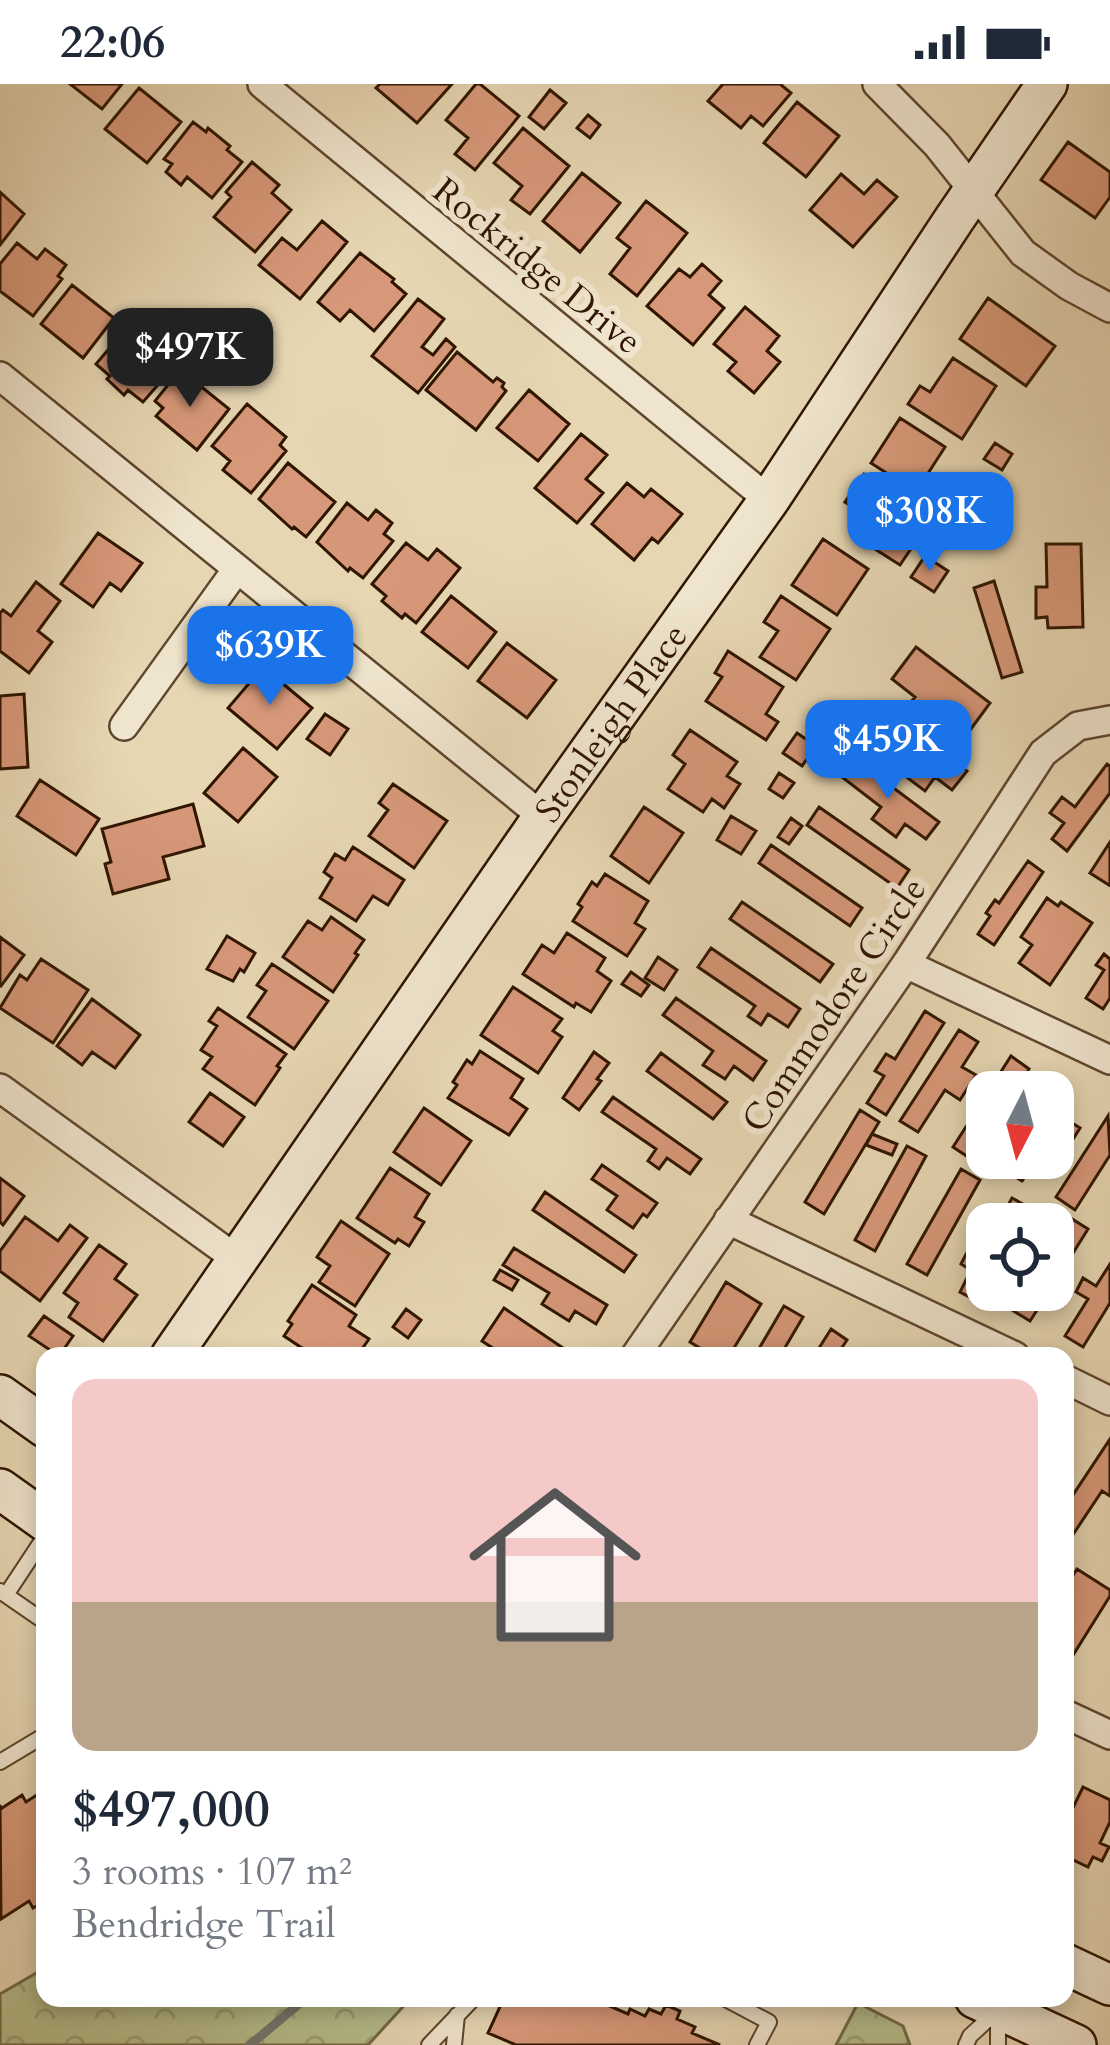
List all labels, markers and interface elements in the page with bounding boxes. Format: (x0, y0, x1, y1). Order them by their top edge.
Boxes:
text: 22:06 (60, 12, 165, 73)
street label: Rockridge Drive (422, 167, 652, 366)
pin: $497K (106, 308, 274, 410)
text: $497K (134, 320, 246, 373)
pin: $308K (846, 472, 1014, 574)
text: $308K (874, 484, 986, 537)
pin: $639K (186, 606, 354, 708)
street label: Stonleigh Place (524, 614, 699, 833)
text: $639K (214, 618, 326, 671)
pin: $459K (804, 700, 972, 802)
text: $459K (832, 712, 944, 765)
street label: Commodore Circle (731, 868, 938, 1142)
north arrow (966, 1071, 1074, 1179)
map controls (966, 1071, 1074, 1311)
button: locate (966, 1203, 1074, 1311)
icon: home (447, 1457, 663, 1673)
text: $497,000 (72, 1775, 270, 1845)
text: 3 rooms · 107 m² (72, 1845, 352, 1898)
text: Bendridge Trail (72, 1898, 336, 1951)

